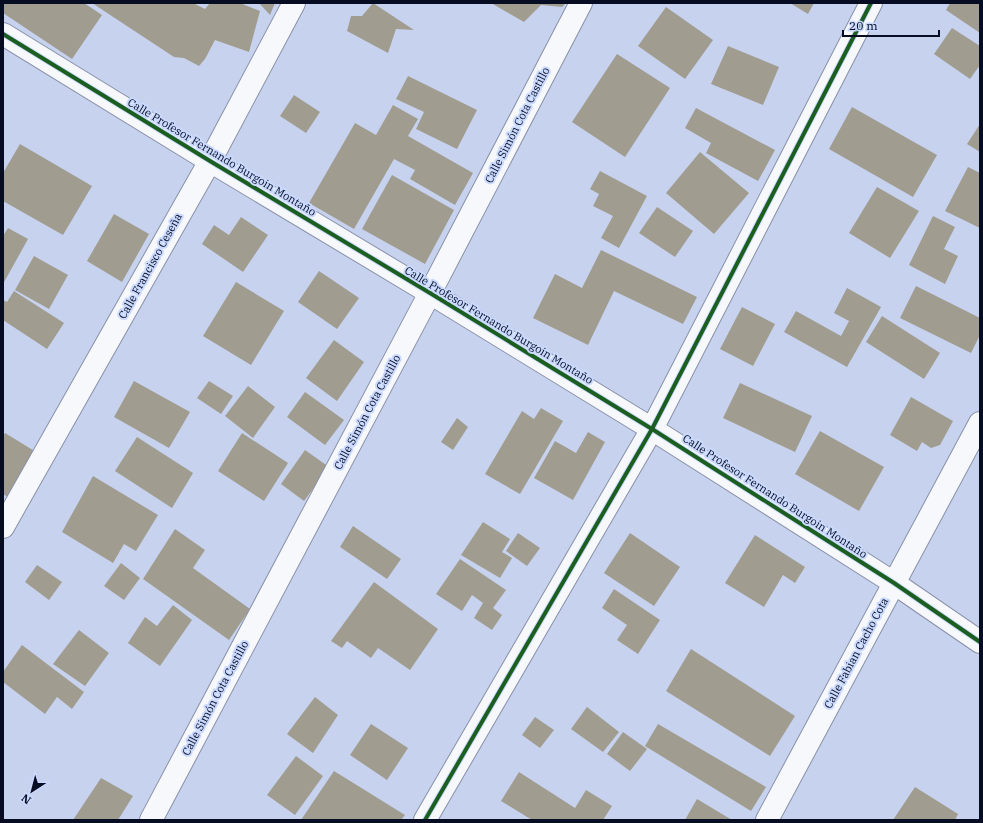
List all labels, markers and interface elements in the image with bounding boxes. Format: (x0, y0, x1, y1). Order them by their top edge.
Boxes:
scale bar (843, 12, 939, 38)
text: 20 m (849, 18, 878, 33)
street label: Calle Simón Cota Castillo (482, 65, 552, 185)
street label: Calle Profesor Fernando Burgoin Montaño (125, 95, 319, 219)
street label: Calle Francisco Ceseña (115, 211, 185, 321)
street label: Calle Profesor Fernando Burgoin Montaño (402, 263, 596, 387)
street label: Calle Simón Cota Castillo (331, 352, 403, 472)
street label: Calle Profesor Fernando Burgoin Montaño (680, 431, 870, 561)
street label: Calle Fabian Cacho Cota (821, 595, 891, 711)
street label: Calle Simón Cota Castillo (179, 638, 251, 758)
north arrow (12, 771, 52, 811)
text: N (18, 791, 34, 807)

